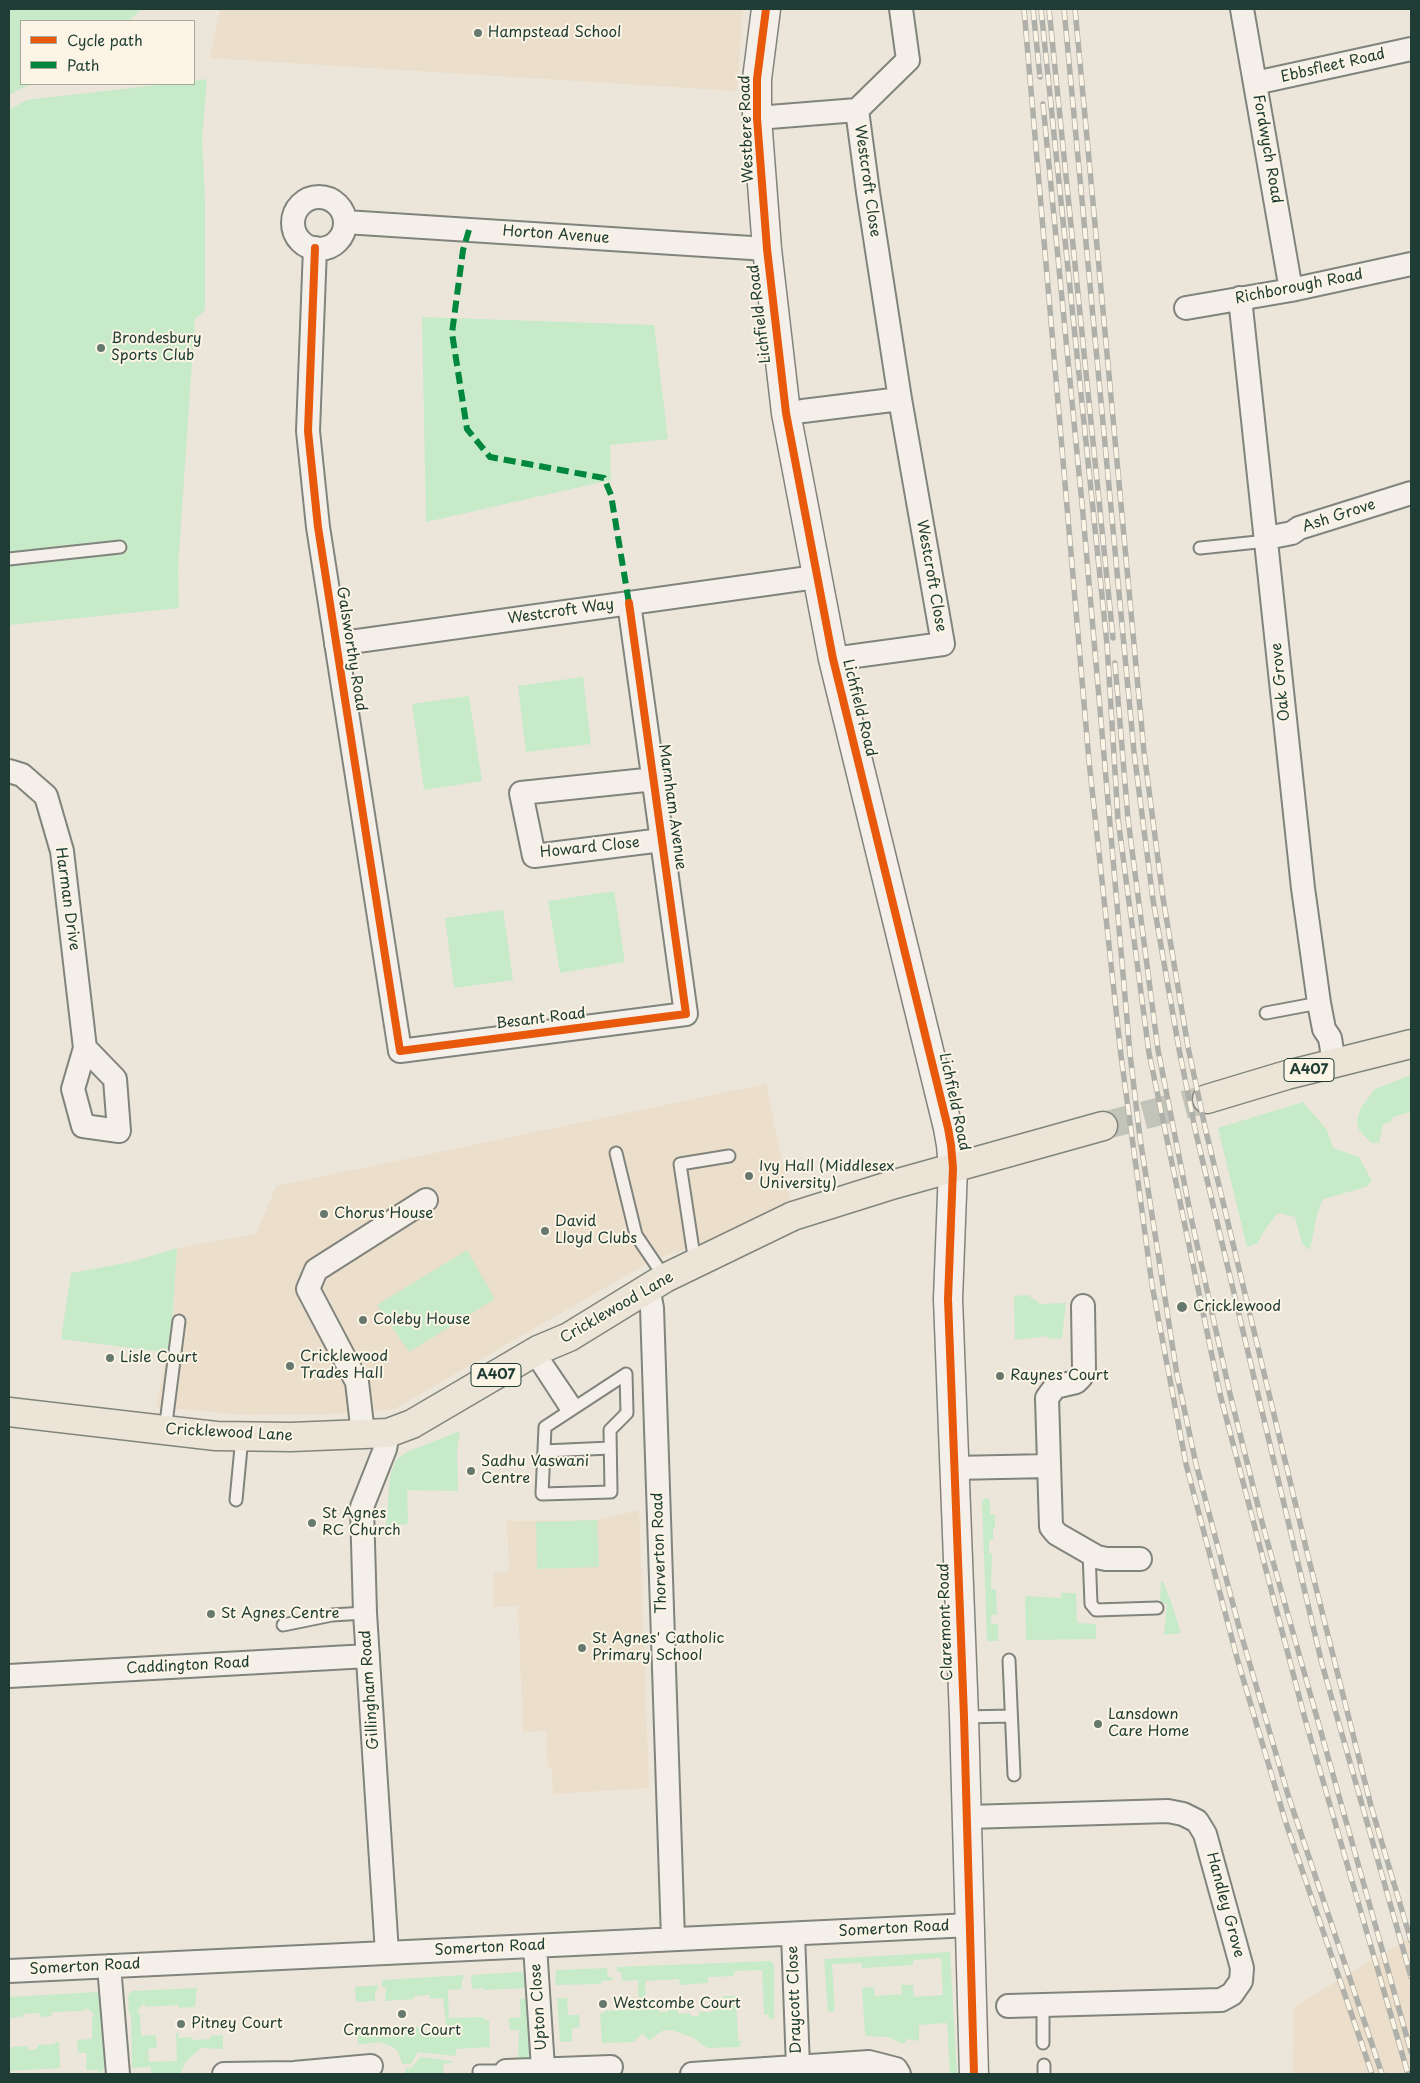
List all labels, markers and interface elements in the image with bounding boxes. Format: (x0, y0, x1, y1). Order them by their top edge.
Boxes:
legend (20, 20, 195, 85)
place label: Hampstead School (488, 24, 621, 42)
marker: Hampstead School (472, 27, 484, 39)
text: Cycle path (67, 28, 143, 51)
street label: Ebbsfleet Road (1279, 45, 1387, 87)
text: Path (67, 53, 99, 76)
street label: Westbere Road (736, 75, 758, 183)
street label: Fordwych Road (1249, 93, 1285, 205)
street label: Westcroft Close (850, 124, 884, 238)
street label: Horton Avenue (502, 222, 610, 248)
street label: Lichfield Road (745, 263, 775, 365)
street label: Richborough Road (1234, 266, 1364, 308)
place label: Brondesbury Sports Club (111, 330, 202, 365)
marker: Brondesbury Sports Club (95, 342, 107, 354)
street label: Ash Grove (1300, 496, 1378, 536)
street label: Westcroft Close (912, 519, 950, 633)
street label: Galsworthy Road (332, 585, 370, 713)
street label: Westcroft Way (507, 596, 615, 628)
street label: Oak Grove (1268, 642, 1294, 722)
street label: Lichfield Road (838, 657, 880, 759)
street label: Marnham Avenue (654, 743, 690, 871)
street label: Howard Close (539, 834, 641, 862)
street label: Harman Drive (51, 846, 83, 952)
street label: Besant Road (495, 1005, 587, 1033)
street label: Lichfield Road (935, 1051, 973, 1153)
road number: A407 (1284, 1058, 1334, 1082)
place label: Ivy Hall (Middlesex University) (759, 1158, 894, 1193)
marker: Ivy Hall (Middlesex University) (743, 1170, 755, 1182)
place label: Chorus House (334, 1205, 433, 1223)
marker: Chorus House (318, 1208, 330, 1220)
place label: David Lloyd Clubs (555, 1213, 637, 1248)
marker: David Lloyd Clubs (539, 1225, 551, 1237)
street label: Cricklewood Lane (557, 1268, 677, 1348)
place label: Cricklewood (1193, 1298, 1281, 1316)
marker: Cricklewood (1175, 1300, 1189, 1314)
place label: Coleby House (373, 1311, 470, 1329)
marker: Coleby House (357, 1314, 369, 1326)
place label: Cricklewood Trades Hall (300, 1348, 388, 1383)
place label: Lisle Court (120, 1349, 198, 1367)
marker: Lisle Court (104, 1352, 116, 1364)
marker: Cricklewood Trades Hall (284, 1360, 296, 1372)
road number: A407 (471, 1364, 521, 1386)
place label: Raynes Court (1010, 1367, 1109, 1385)
marker: Raynes Court (994, 1370, 1006, 1382)
street label: Cricklewood Lane (165, 1421, 293, 1445)
place label: Sadhu Vaswani Centre (481, 1453, 589, 1488)
marker: Sadhu Vaswani Centre (465, 1465, 477, 1477)
street label: Thorverton Road (649, 1492, 671, 1614)
place label: St Agnes RC Church (322, 1505, 401, 1540)
marker: St Agnes RC Church (306, 1517, 318, 1529)
street label: Claremont Road (935, 1563, 957, 1681)
place label: St Agnes Centre (221, 1605, 340, 1623)
marker: St Agnes Centre (205, 1608, 217, 1620)
street label: Gillingham Road (357, 1629, 383, 1751)
place label: St Agnes' Catholic Primary School (592, 1630, 724, 1665)
marker: St Agnes' Catholic Primary School (576, 1642, 588, 1654)
street label: Caddington Road (126, 1654, 250, 1678)
place label: Lansdown Care Home (1108, 1706, 1189, 1741)
marker: Lansdown Care Home (1092, 1718, 1104, 1730)
street label: Handley Grove (1202, 1850, 1248, 1960)
street label: Somerton Road (838, 1917, 950, 1941)
street label: Somerton Road (434, 1936, 546, 1960)
street label: Draycott Close (784, 1945, 806, 2055)
street label: Somerton Road (29, 1955, 141, 1979)
street label: Upton Close (527, 1963, 551, 2051)
place label: Westcombe Court (613, 1995, 741, 2013)
marker: Westcombe Court (597, 1998, 609, 2010)
marker: Cranmore Court (396, 2008, 408, 2020)
place label: Pitney Court (191, 2015, 283, 2033)
marker: Pitney Court (175, 2018, 187, 2030)
place label: Cranmore Court (343, 2022, 461, 2040)

